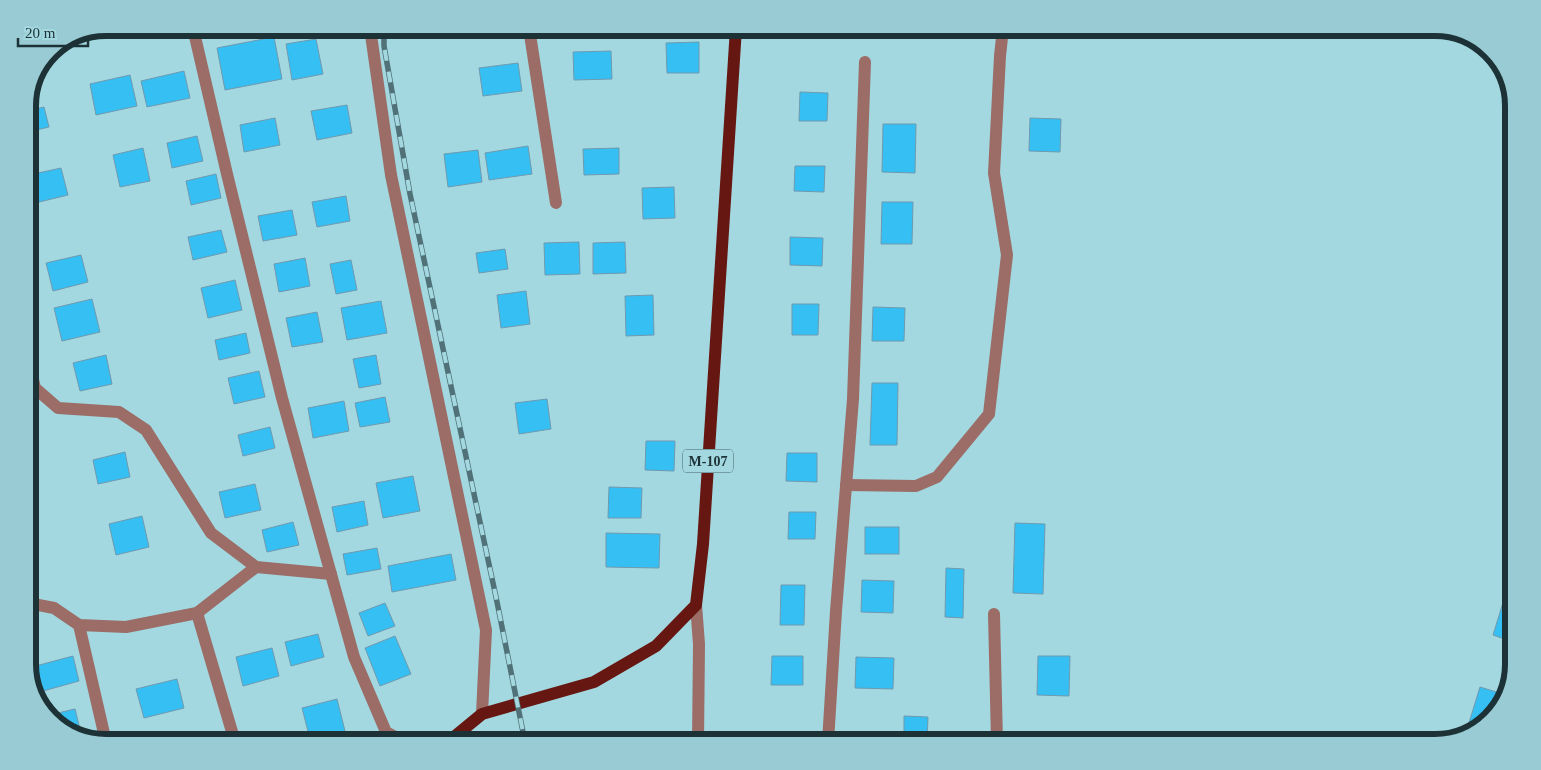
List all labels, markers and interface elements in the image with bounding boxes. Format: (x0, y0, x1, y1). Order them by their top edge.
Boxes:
scale bar (18, 15, 88, 47)
text: 20 m (25, 25, 56, 41)
road number: М-107 (683, 450, 733, 472)

